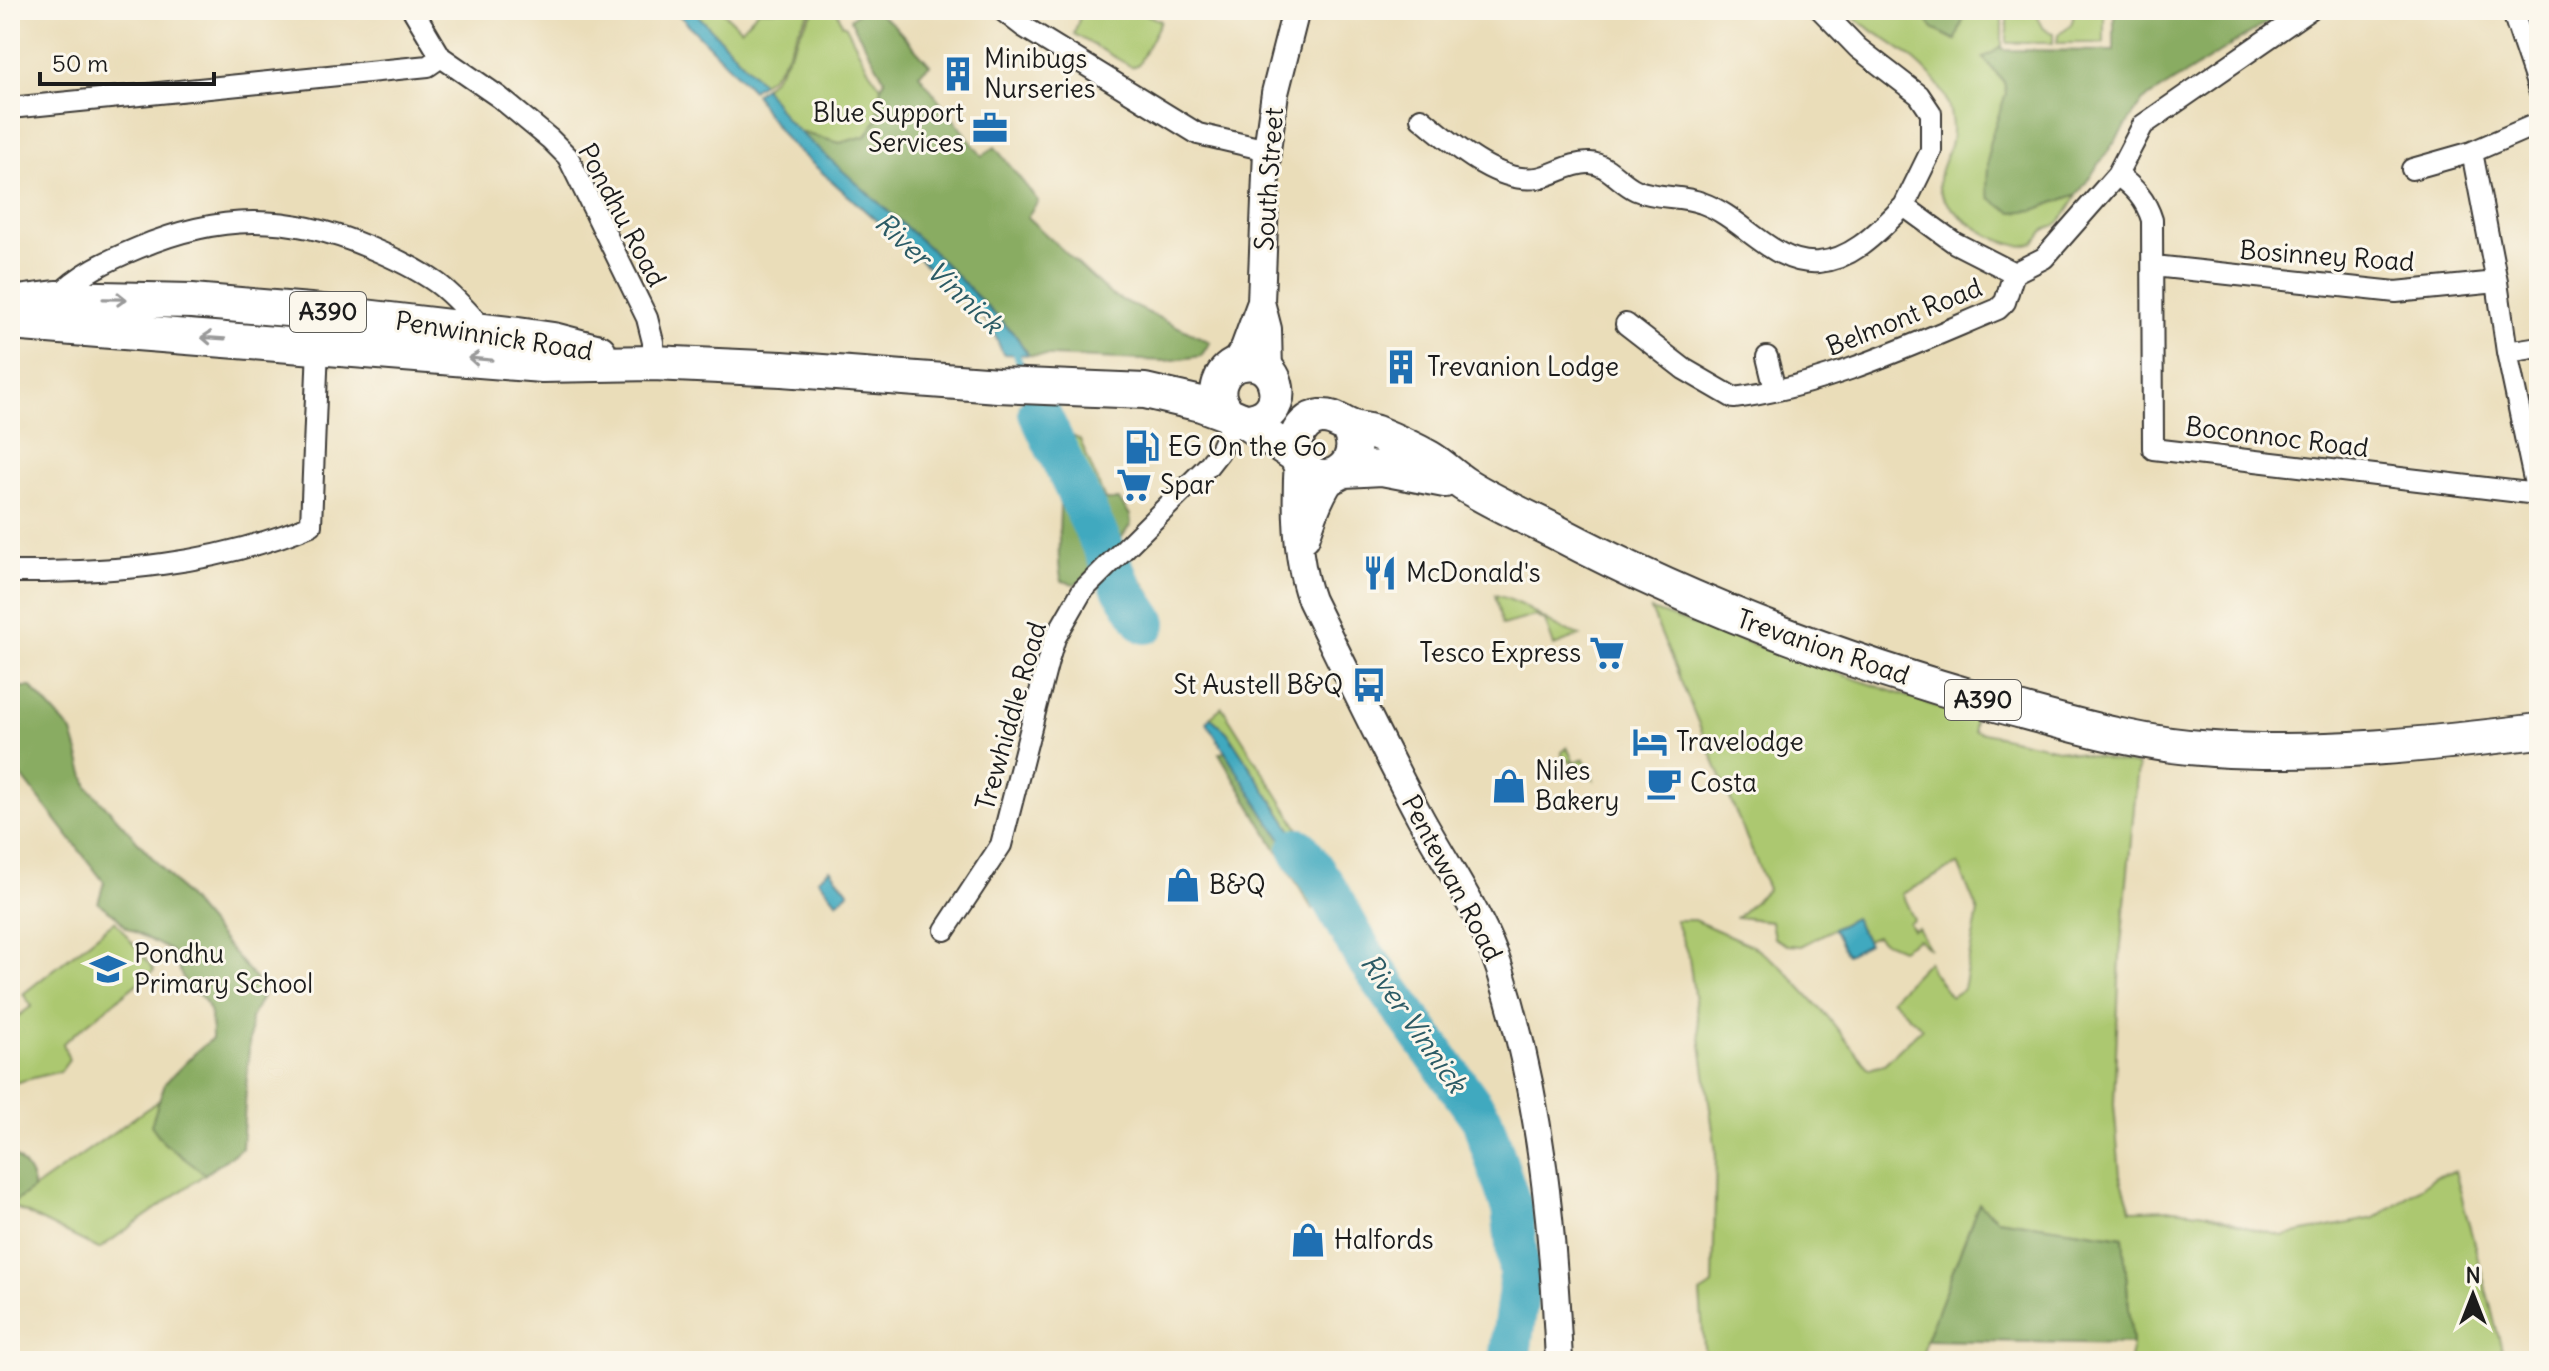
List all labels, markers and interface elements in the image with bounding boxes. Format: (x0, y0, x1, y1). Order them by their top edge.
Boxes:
scale bar (40, 36, 214, 86)
place label: Minibugs Nurseries (984, 42, 1096, 105)
text: 50 m (52, 48, 108, 78)
building icon: Minibugs Nurseries (939, 55, 977, 93)
place label: Blue Support Services (813, 96, 964, 159)
street label: South Street (1247, 106, 1290, 252)
office icon: Blue Support Services (971, 109, 1009, 147)
street label: Pondhu Road (571, 138, 674, 292)
water label: River Vinnick (868, 205, 1012, 343)
street label: Bosinney Road (2238, 233, 2416, 278)
street label: Belmont Road (1821, 270, 1987, 363)
one-way arrow (101, 291, 128, 307)
road number: A390 (290, 292, 366, 332)
street label: Penwinnick Road (393, 304, 595, 367)
one-way arrow (200, 330, 227, 345)
building icon: Trevanion Lodge (1382, 348, 1420, 386)
place label: Trevanion Lodge (1427, 350, 1619, 383)
one-way arrow (467, 352, 494, 367)
street label: Boconnoc Road (2184, 409, 2371, 464)
fuel station icon: EG On the Go (1123, 428, 1161, 466)
place label: EG On the Go (1168, 430, 1327, 463)
supermarket icon: Spar (1115, 466, 1153, 504)
place label: Spar (1160, 468, 1215, 501)
restaurant icon: McDonald's (1361, 554, 1399, 592)
place label: McDonald's (1406, 556, 1541, 589)
street label: Trevanion Road (1732, 602, 1914, 692)
street label: Trewhiddle Road (968, 618, 1053, 814)
supermarket icon: Tesco Express (1588, 634, 1626, 672)
place label: Tesco Express (1419, 636, 1581, 669)
bus stop icon: St Austell B&Q (1350, 666, 1388, 704)
place label: St Austell B&Q (1173, 668, 1343, 701)
road number: A390 (1945, 680, 2021, 720)
hotel icon: Travelodge (1631, 723, 1669, 761)
place label: Travelodge (1676, 725, 1804, 758)
place label: Niles Bakery (1535, 754, 1619, 817)
cafe icon: Costa (1645, 764, 1683, 802)
place label: Costa (1690, 766, 1757, 799)
shop icon: Niles Bakery (1490, 767, 1528, 805)
street label: Pentewan Road (1395, 789, 1510, 967)
shop icon: B&Q (1164, 866, 1202, 904)
place label: B&Q (1209, 868, 1266, 901)
place label: Pondhu Primary School (134, 937, 313, 1000)
water label: River Vinnick (1353, 946, 1476, 1101)
school or university icon: Pondhu Primary School (89, 950, 127, 988)
shop icon: Halfords (1289, 1221, 1327, 1259)
place label: Halfords (1334, 1223, 1434, 1256)
north arrow (2433, 1255, 2513, 1335)
text: N (2465, 1261, 2481, 1289)

